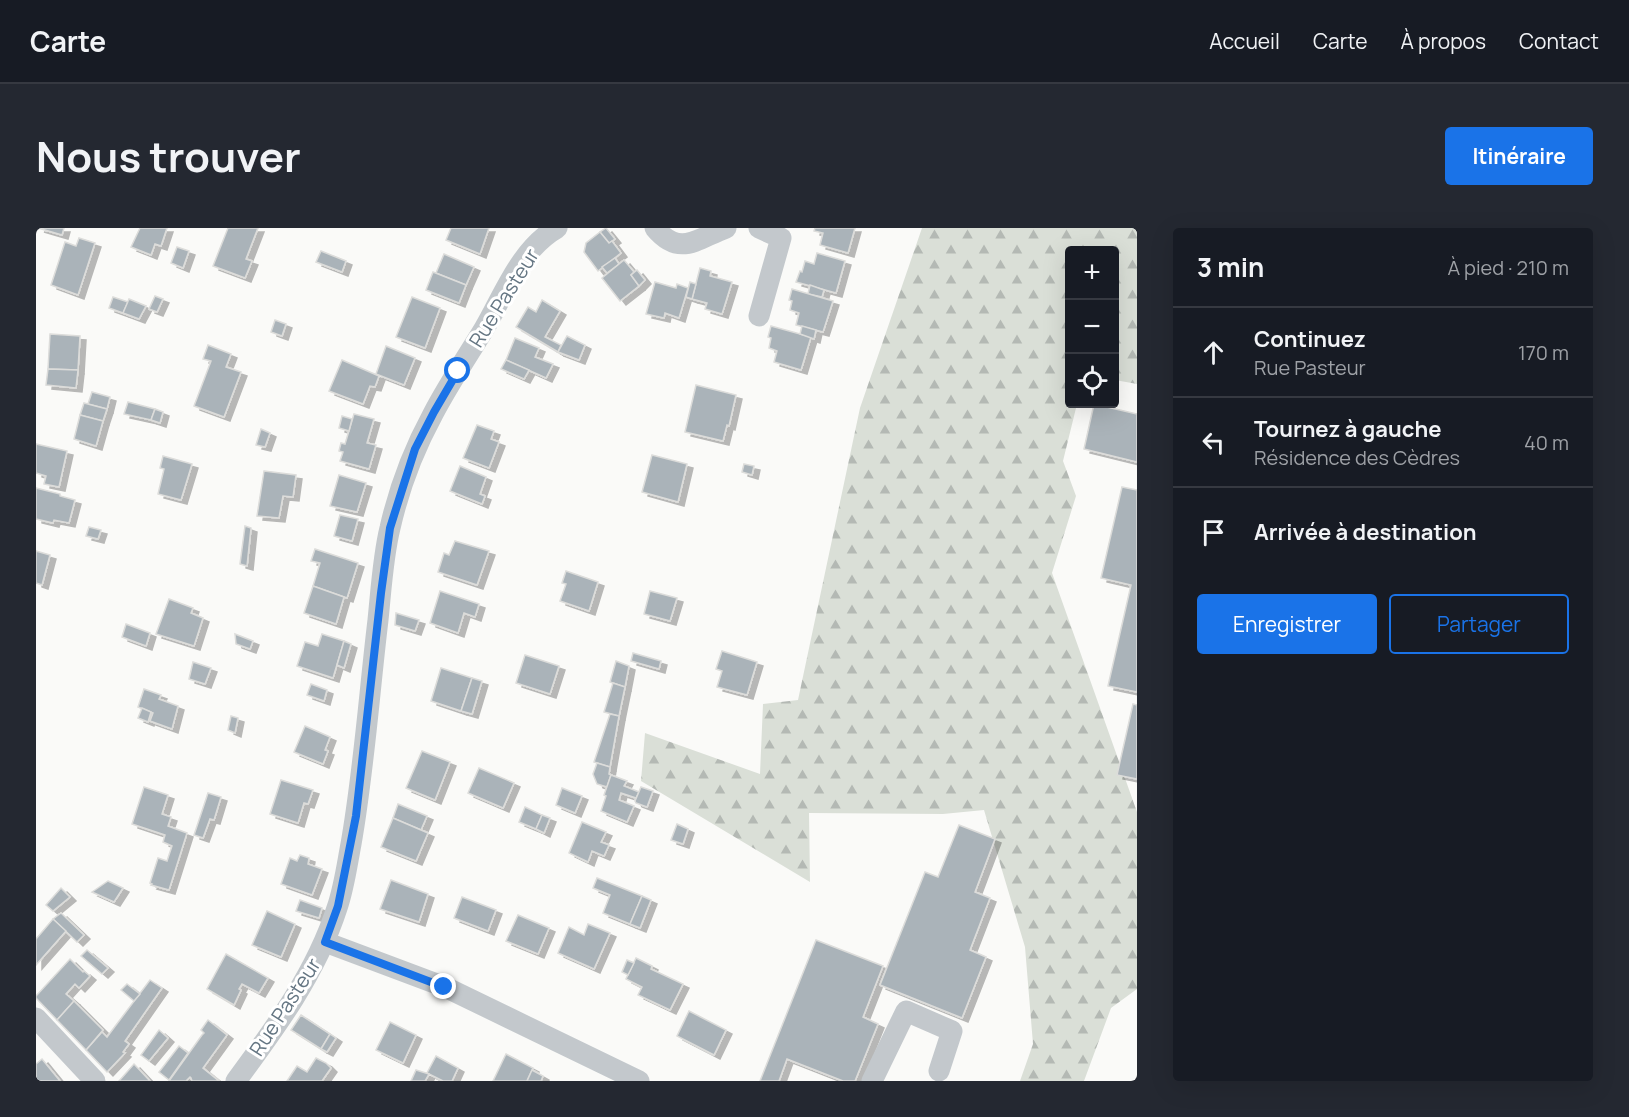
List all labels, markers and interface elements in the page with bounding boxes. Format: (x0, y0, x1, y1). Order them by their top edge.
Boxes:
text: Carte (30, 22, 106, 60)
text: Accueil (1209, 27, 1280, 55)
text: Carte (1313, 27, 1367, 55)
text: À propos (1400, 27, 1486, 55)
text: Contact (1519, 27, 1599, 55)
text: Nous trouver (36, 127, 301, 185)
button: Itinéraire (1445, 127, 1593, 185)
street label: Rue Pasteur (463, 243, 545, 352)
map controls (1065, 246, 1119, 408)
button: + (1065, 246, 1119, 300)
text: 3 min (1197, 249, 1264, 285)
text: À pied · 210 m (1447, 254, 1569, 281)
button: − (1065, 300, 1119, 354)
text: Continuez (1254, 324, 1366, 354)
icon: ahead (1197, 336, 1230, 369)
text: 170 m (1518, 339, 1569, 366)
button: locate (1065, 354, 1119, 408)
text: Rue Pasteur (1254, 354, 1366, 381)
route start (444, 357, 470, 383)
text: Tournez à gauche (1254, 414, 1441, 444)
icon: left (1197, 426, 1230, 459)
text: 40 m (1524, 429, 1569, 456)
text: Résidence des Cèdres (1254, 444, 1460, 471)
icon: arrive (1197, 516, 1230, 549)
text: Arrivée à destination (1254, 517, 1477, 547)
button: Enregistrer (1197, 594, 1377, 654)
button: Partager (1389, 594, 1569, 654)
street label: Rue Pasteur (243, 952, 326, 1061)
route end (430, 973, 456, 999)

